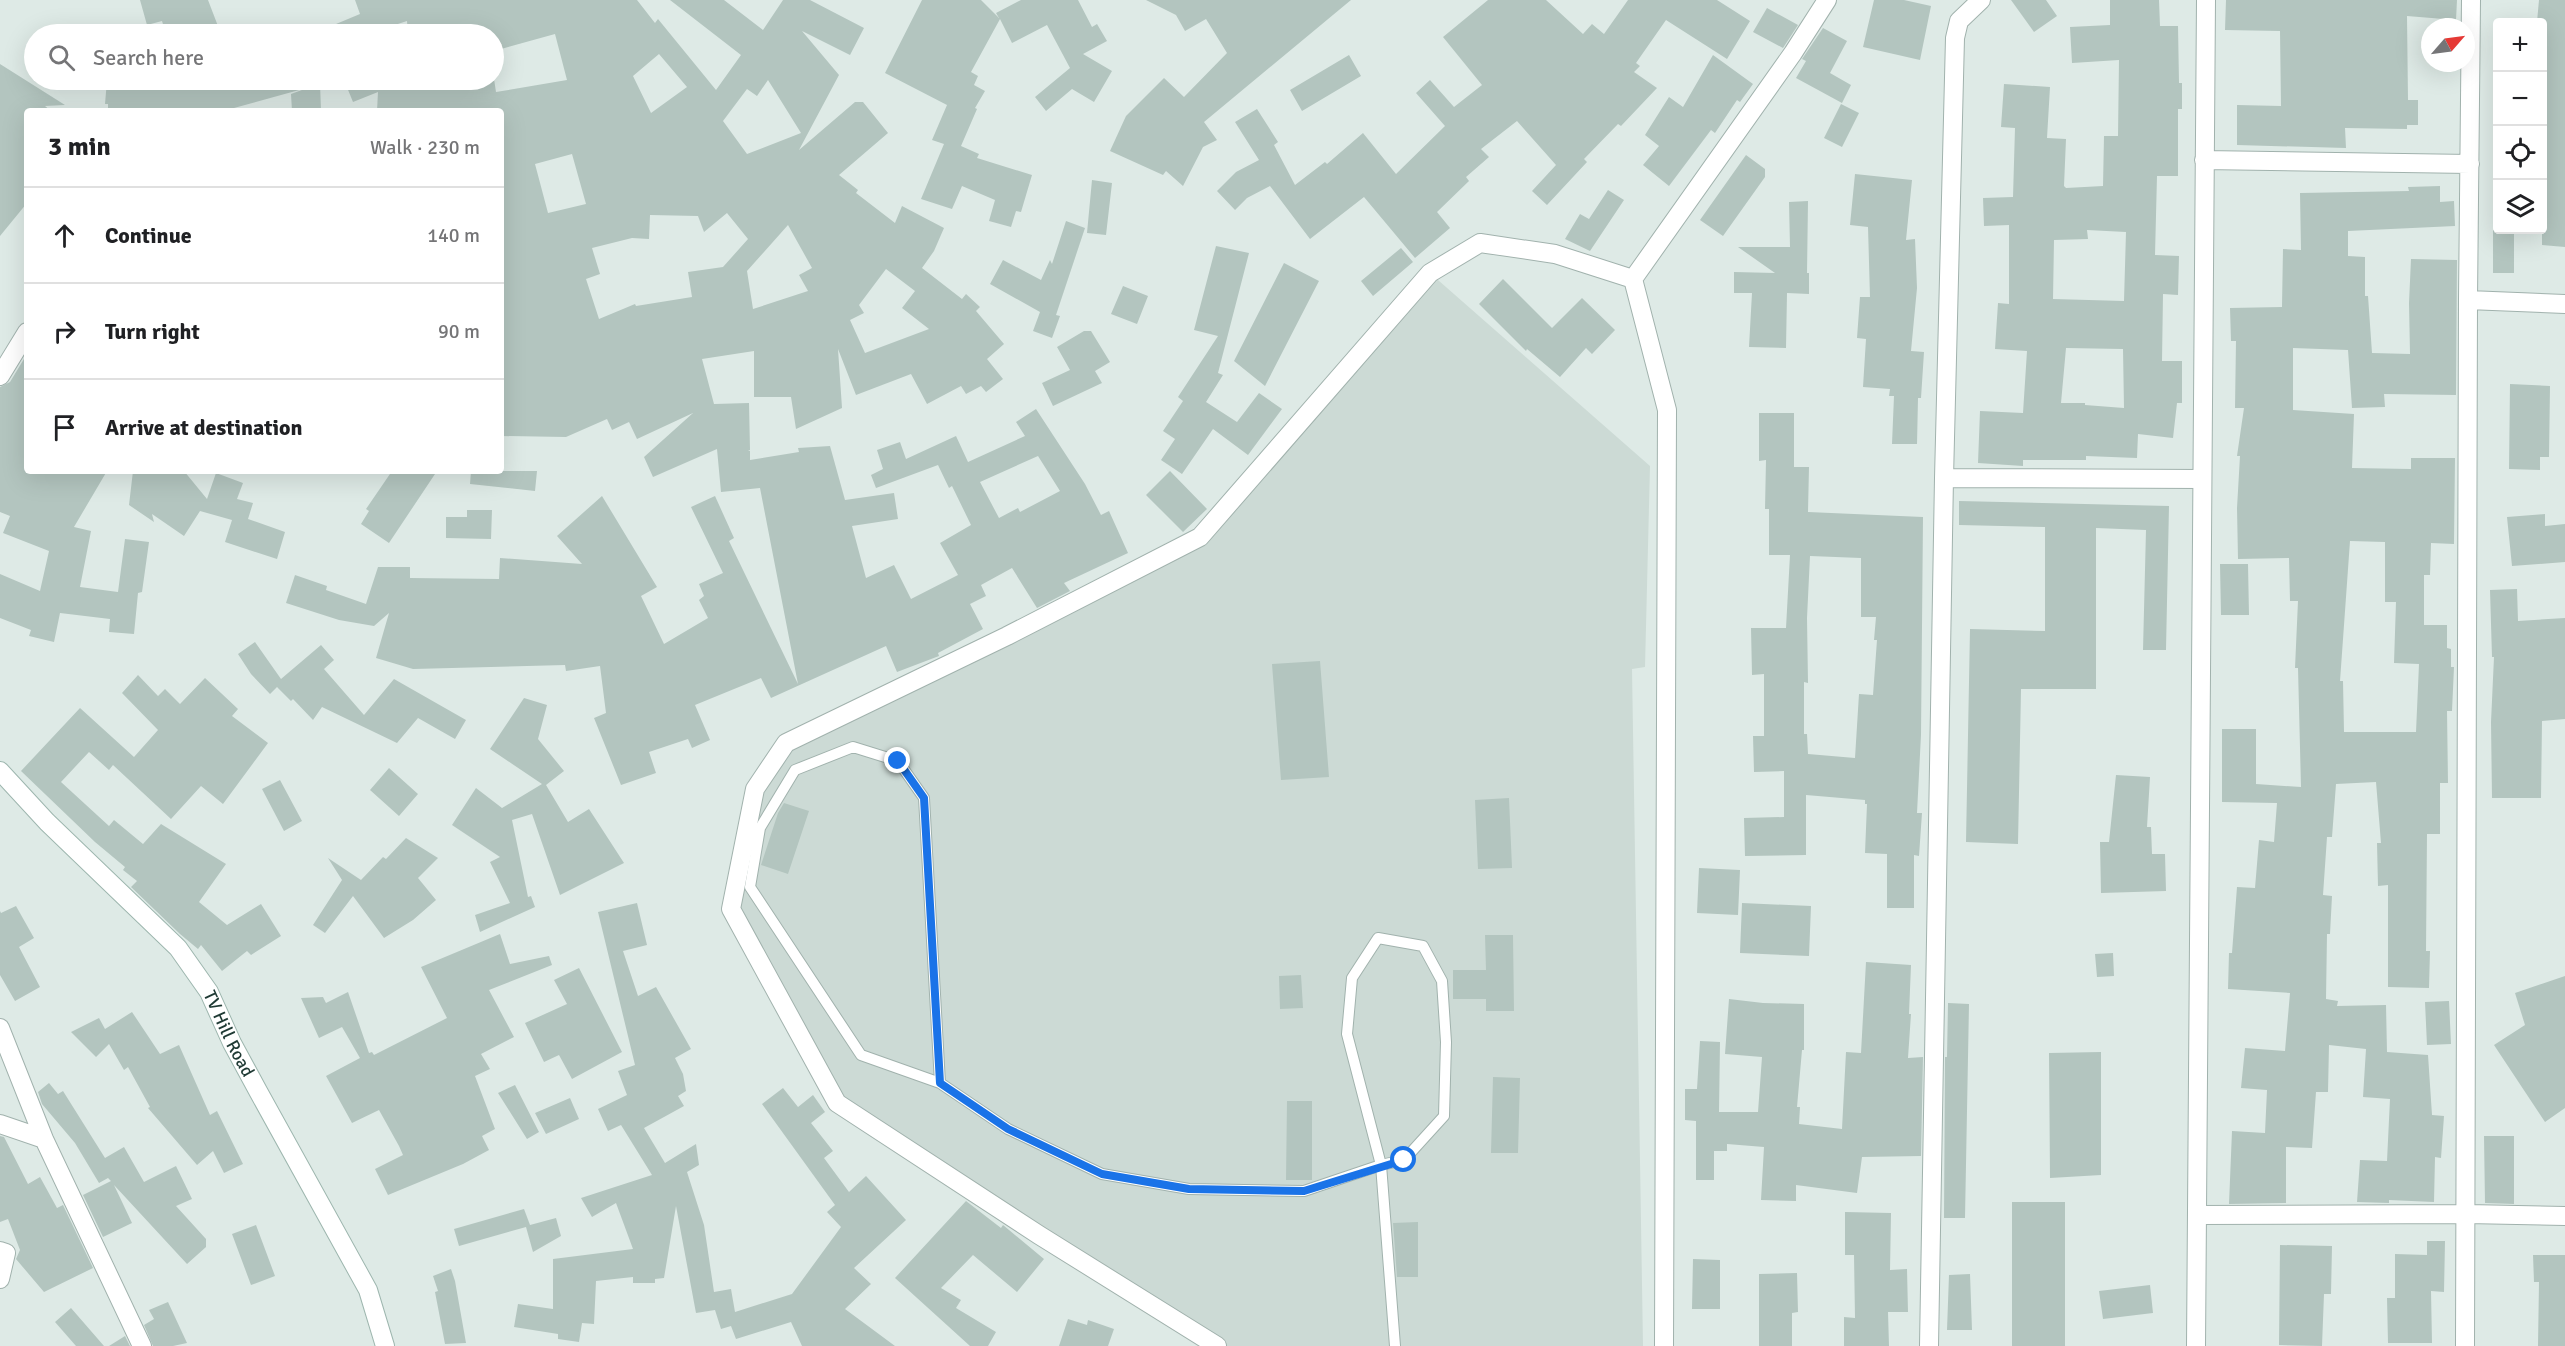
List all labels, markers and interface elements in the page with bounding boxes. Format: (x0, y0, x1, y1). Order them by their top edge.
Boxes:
north arrow (2421, 18, 2475, 72)
map controls (2493, 18, 2547, 234)
button: + (2493, 18, 2547, 72)
search box (24, 24, 504, 90)
icon: search (45, 41, 78, 74)
text: Search here (93, 44, 204, 71)
button: − (2493, 72, 2547, 126)
button: locate (2493, 126, 2547, 180)
text: 3 min (48, 131, 111, 163)
text: Walk · 230 m (370, 135, 480, 160)
button: layers (2493, 180, 2547, 234)
icon: ahead (48, 219, 81, 252)
text: Continue (105, 222, 192, 249)
text: 140 m (427, 223, 480, 248)
icon: right (48, 315, 81, 348)
text: Turn right (105, 318, 200, 345)
text: 90 m (438, 319, 480, 344)
icon: arrive (48, 411, 81, 444)
text: Arrive at destination (105, 414, 302, 441)
route end (884, 747, 910, 773)
street label: TV Hill Road (199, 987, 259, 1080)
route start (1390, 1146, 1416, 1172)

